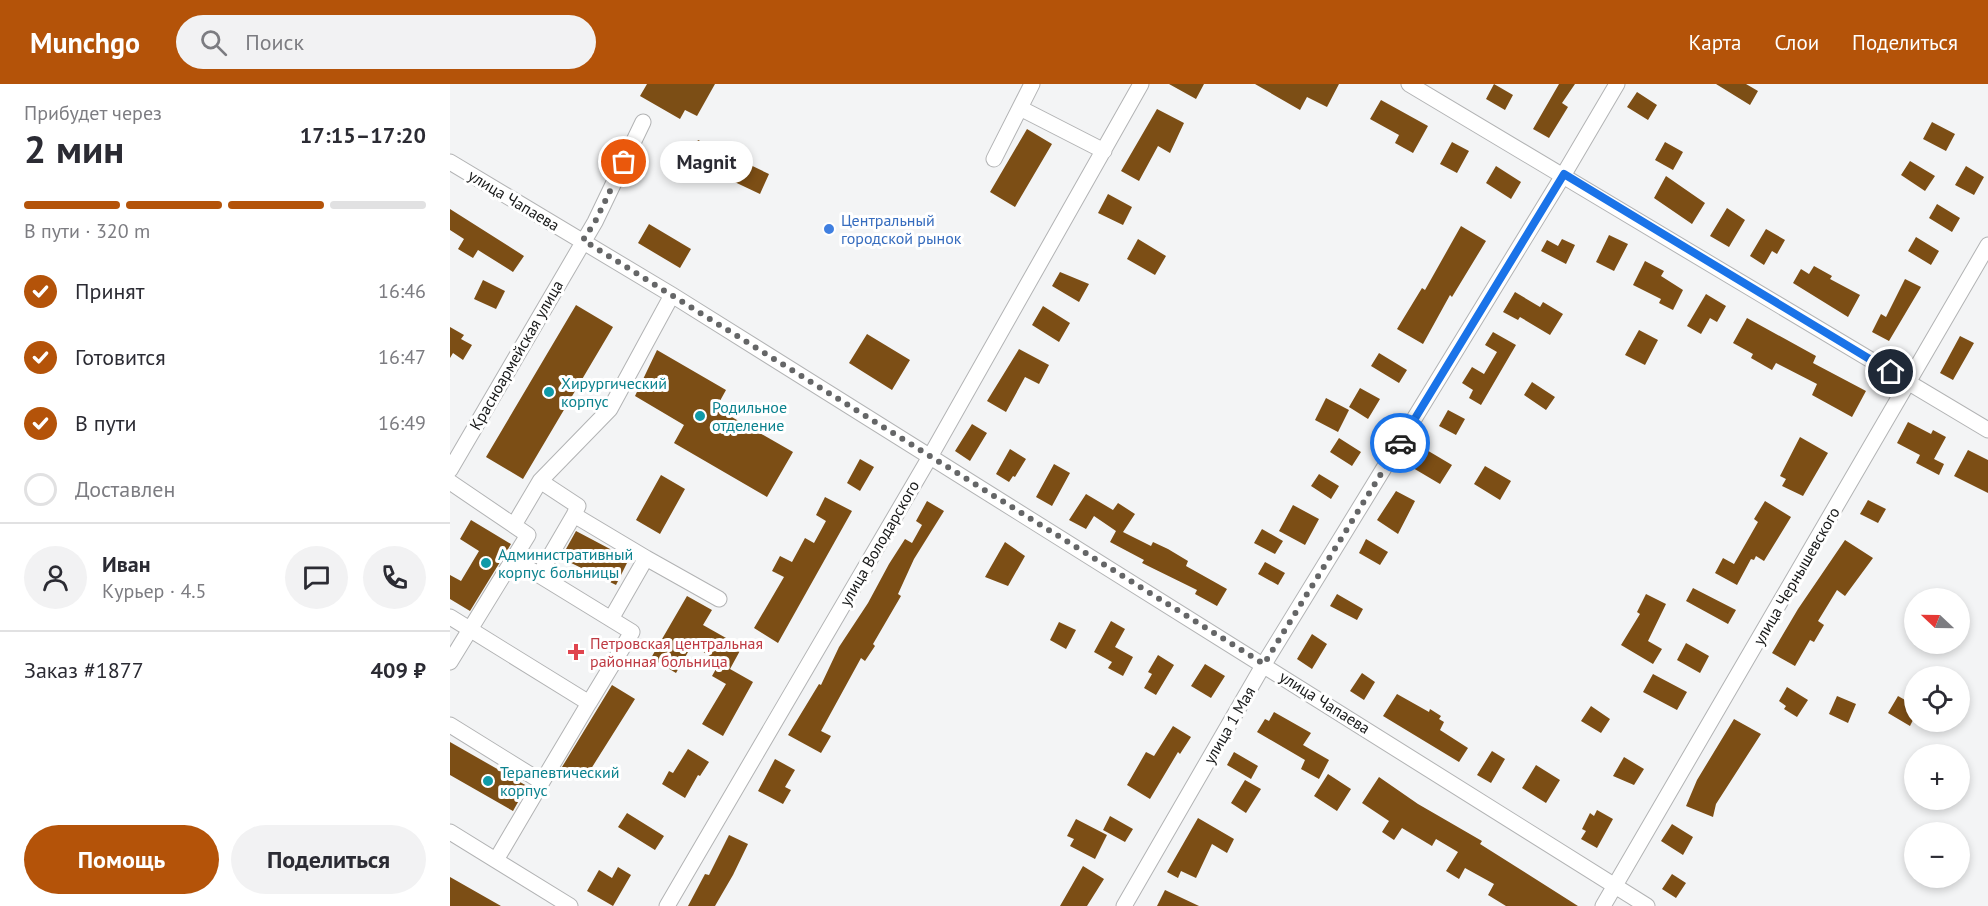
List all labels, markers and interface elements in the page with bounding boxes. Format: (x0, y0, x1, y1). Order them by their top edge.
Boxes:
search box (176, 15, 596, 69)
text: Munchgo (30, 24, 140, 61)
icon: search (197, 26, 230, 59)
text: Поиск (245, 28, 304, 56)
text: Карта (1688, 29, 1741, 56)
text: Слои (1774, 29, 1819, 56)
text: Поделиться (1852, 29, 1958, 56)
text: Прибудет через (24, 100, 162, 126)
text: 17:15–17:20 (300, 121, 426, 149)
text: 2 мин (24, 123, 124, 174)
pin (598, 136, 649, 187)
callout: Magnit (660, 141, 753, 183)
icon: bag (607, 145, 640, 178)
text: Magnit (677, 149, 736, 175)
street label: улица Чапаева (465, 165, 563, 235)
place label: Центральный городской рынок (841, 210, 962, 248)
text: В пути · 320 m (24, 218, 150, 244)
marker: Центральный городской рынок (822, 222, 836, 236)
icon: check (24, 275, 57, 308)
street label: Красноармейская улица (465, 276, 567, 434)
text: Принят (75, 277, 145, 305)
text: 16:46 (378, 278, 426, 304)
icon: check (24, 341, 57, 374)
text: Готовится (75, 343, 166, 371)
text: 16:47 (378, 344, 426, 370)
pin (1865, 346, 1916, 397)
icon: home (1874, 355, 1907, 388)
place label: Хирургический корпус (561, 373, 667, 411)
marker: Хирургический корпус (542, 385, 556, 399)
place label: Родильное отделение (712, 397, 787, 435)
icon: check (24, 407, 57, 440)
text: В пути (75, 409, 137, 437)
marker: Родильное отделение (693, 409, 707, 423)
text: 16:49 (378, 410, 426, 436)
courier (1370, 413, 1430, 473)
icon: car (1384, 427, 1417, 460)
text: Доставлен (75, 475, 175, 503)
street label: улица Володарского (835, 476, 923, 610)
street label: улица Чернышевского (1748, 503, 1844, 649)
place label: Административный корпус больницы (498, 544, 633, 582)
button: person (24, 546, 87, 609)
button: chat (285, 546, 348, 609)
button: phone (363, 546, 426, 609)
text: Иван (102, 550, 151, 578)
marker: Административный корпус больницы (479, 556, 493, 570)
text: Курьер · 4.5 (102, 578, 206, 604)
north arrow (1904, 588, 1970, 654)
map controls (1904, 588, 1970, 888)
place label: Петровская центральная районная больница (590, 633, 763, 671)
marker: Петровская центральная районная больница (567, 643, 585, 661)
text: Заказ #1877 (24, 656, 144, 684)
text: 409 ₽ (371, 656, 426, 684)
street label: улица Чапаева (1276, 666, 1374, 738)
button: locate (1904, 666, 1970, 732)
street label: улица 1 Мая (1199, 683, 1259, 767)
button: + (1904, 744, 1970, 810)
place label: Терапевтический корпус (500, 762, 619, 800)
marker: Терапевтический корпус (481, 774, 495, 788)
button: − (1904, 822, 1970, 888)
button: Помощь (24, 825, 219, 894)
button: Поделиться (231, 825, 426, 894)

